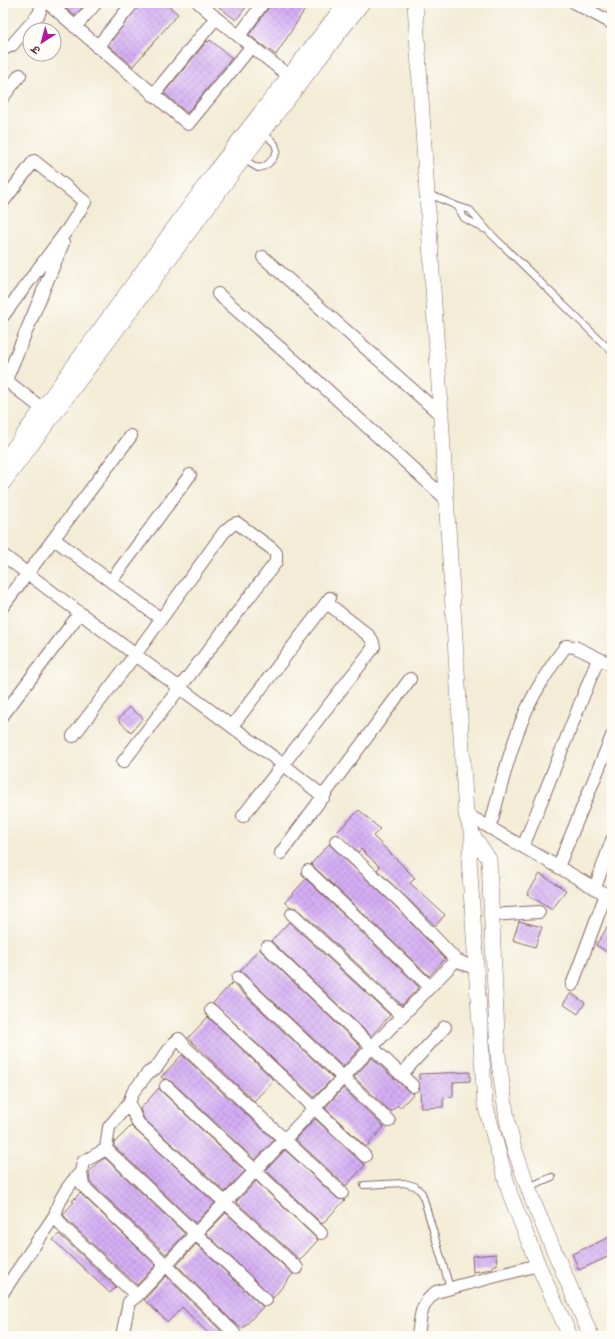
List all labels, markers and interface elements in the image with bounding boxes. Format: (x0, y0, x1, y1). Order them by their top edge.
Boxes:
north arrow (22, 22, 62, 62)
text: उ (27, 39, 45, 59)

